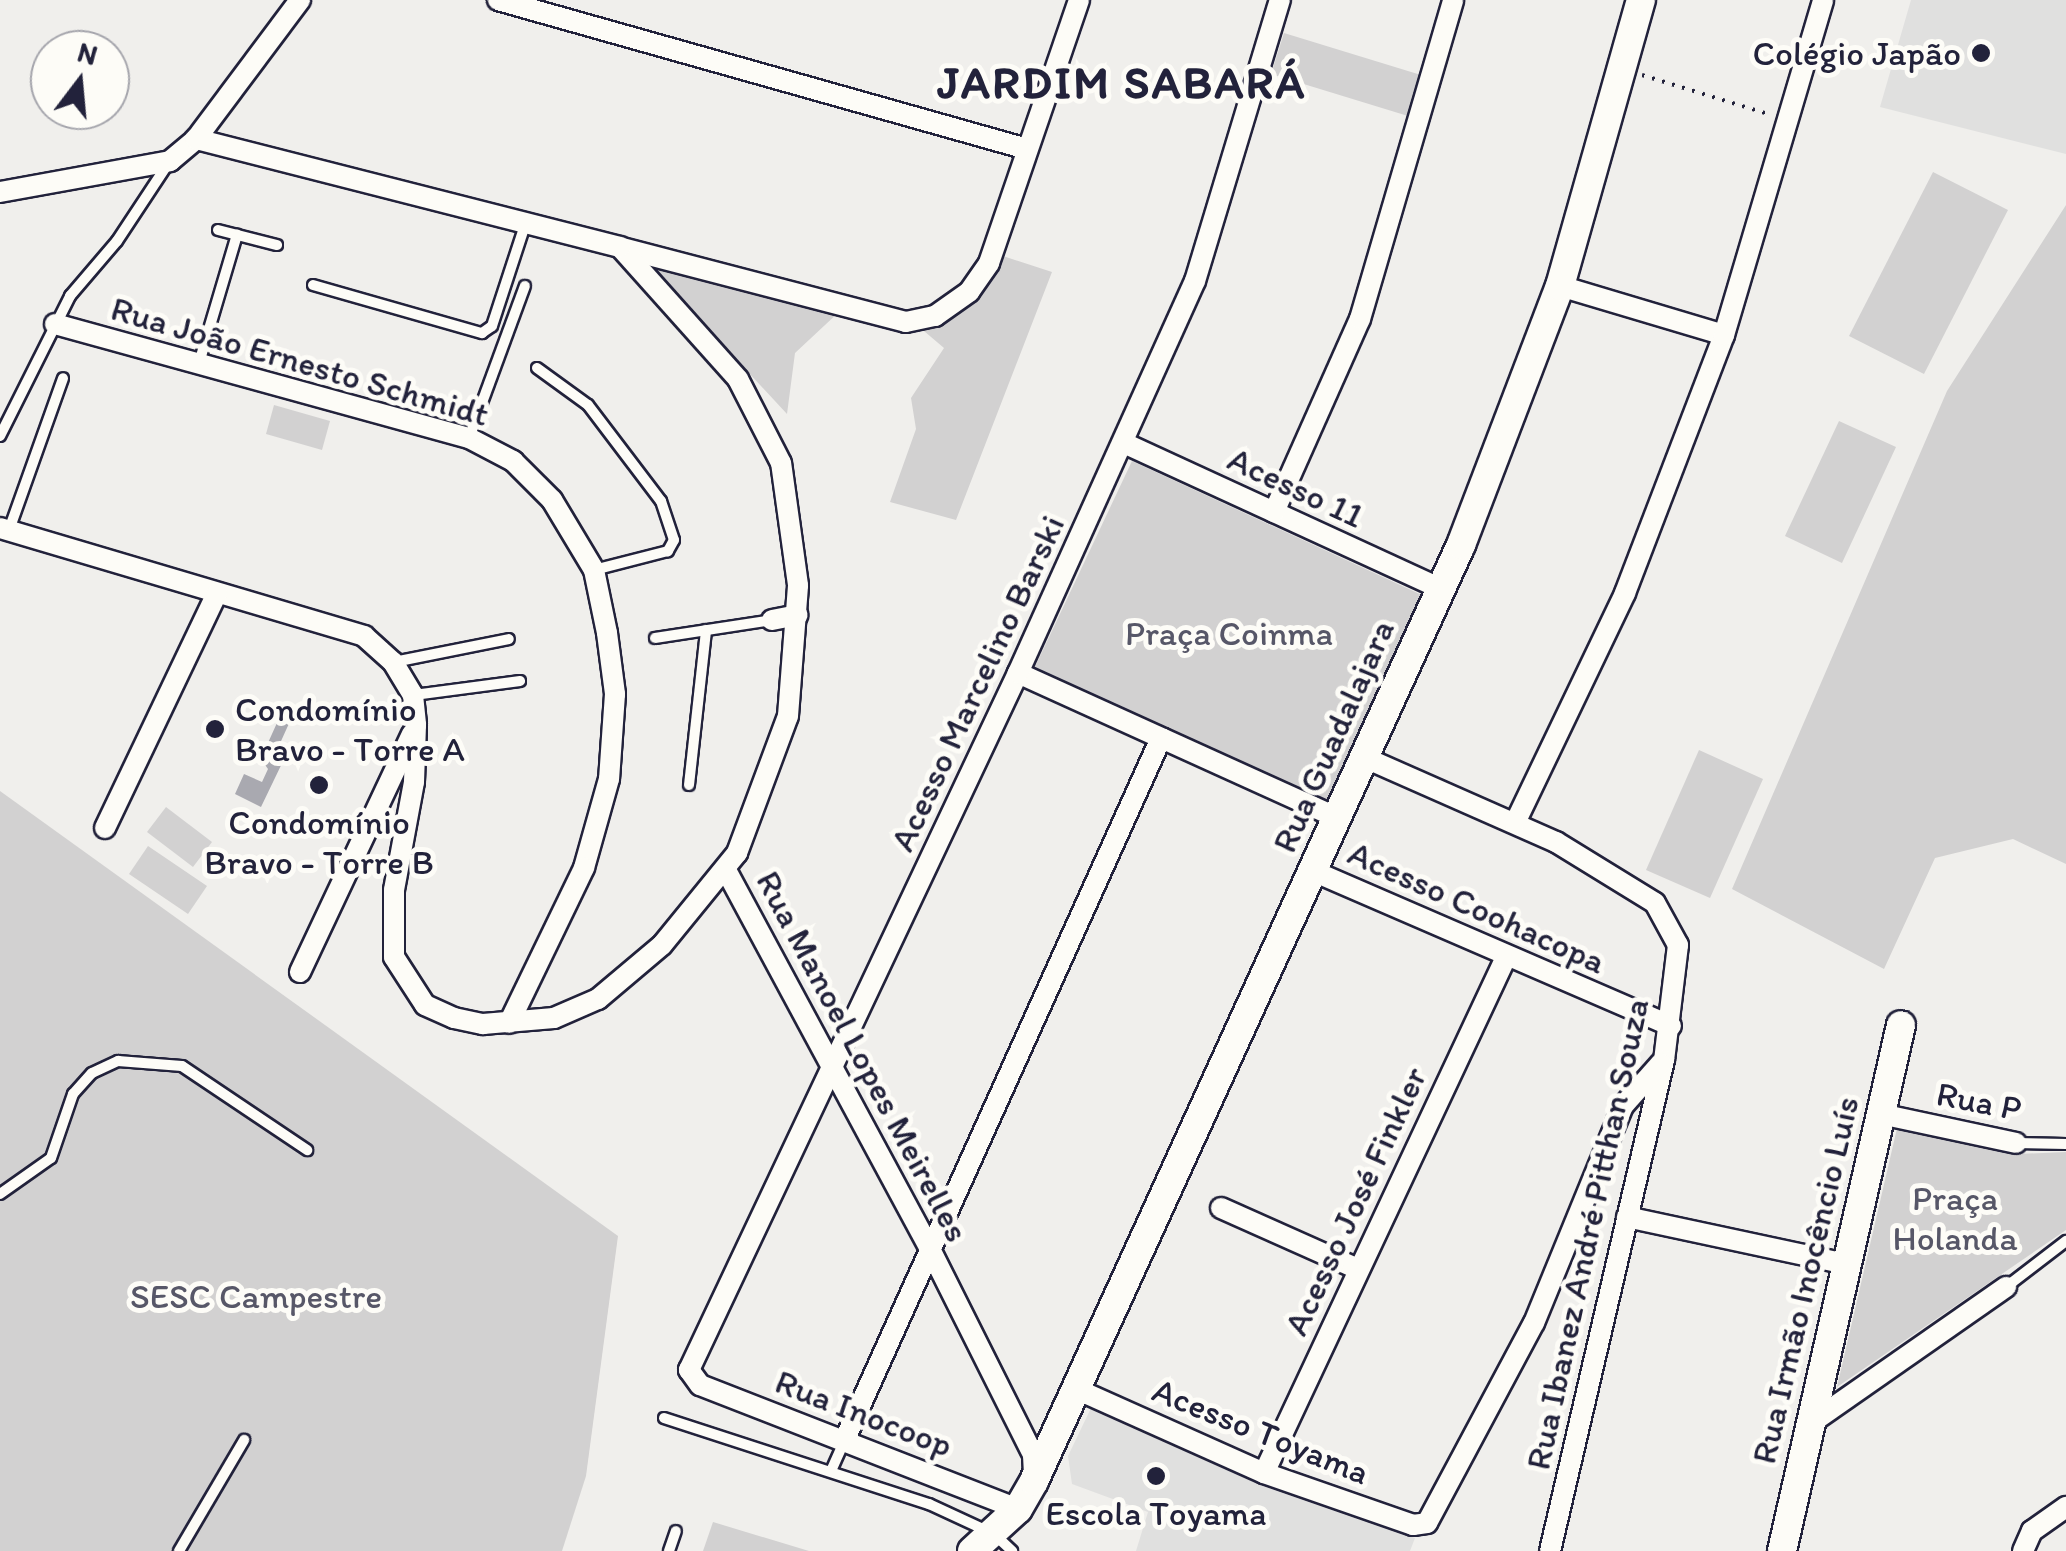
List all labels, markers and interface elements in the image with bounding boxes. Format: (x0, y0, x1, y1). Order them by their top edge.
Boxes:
north arrow (30, 30, 130, 130)
place label: Colégio Japão (1752, 32, 1961, 74)
text: N (74, 34, 101, 72)
marker: Colégio Japão (1970, 42, 1992, 64)
district label: JARDIM SABARÁ (939, 56, 1305, 110)
street label: Rua João Ernesto Schmidt (106, 287, 494, 435)
street label: Acesso 11 (1221, 437, 1371, 537)
street label: Acesso Marcelino Barski (881, 508, 1073, 858)
park label: Praça Coinma (1124, 612, 1334, 654)
street label: Rua Guadalajara (1263, 613, 1403, 859)
place label: Condomínio Bravo - Torre A (235, 688, 462, 770)
marker: Condomínio Bravo - Torre A (204, 718, 226, 740)
marker: Condomínio Bravo - Torre B (308, 774, 330, 796)
place label: Condomínio Bravo - Torre B (206, 801, 432, 883)
street label: Acesso Coohacopa (1342, 831, 1612, 983)
street label: Rua Manoel Lopes Meirelles (747, 863, 979, 1249)
street label: Rua Ibanez André Pitthan Souza (1516, 994, 1658, 1474)
street label: Acesso José Finkler (1274, 1060, 1436, 1342)
street label: Rua P (1933, 1072, 2025, 1130)
street label: Rua Irmão Inocêncio Luís (1742, 1090, 1868, 1470)
park label: Praça Holanda (1892, 1177, 2018, 1259)
park label: SESC Campestre (130, 1275, 382, 1317)
street label: Rua Inocoop (770, 1360, 958, 1466)
street label: Acesso Toyama (1148, 1369, 1374, 1493)
marker: Escola Toyama (1145, 1465, 1167, 1487)
place label: Escola Toyama (1047, 1492, 1265, 1534)

